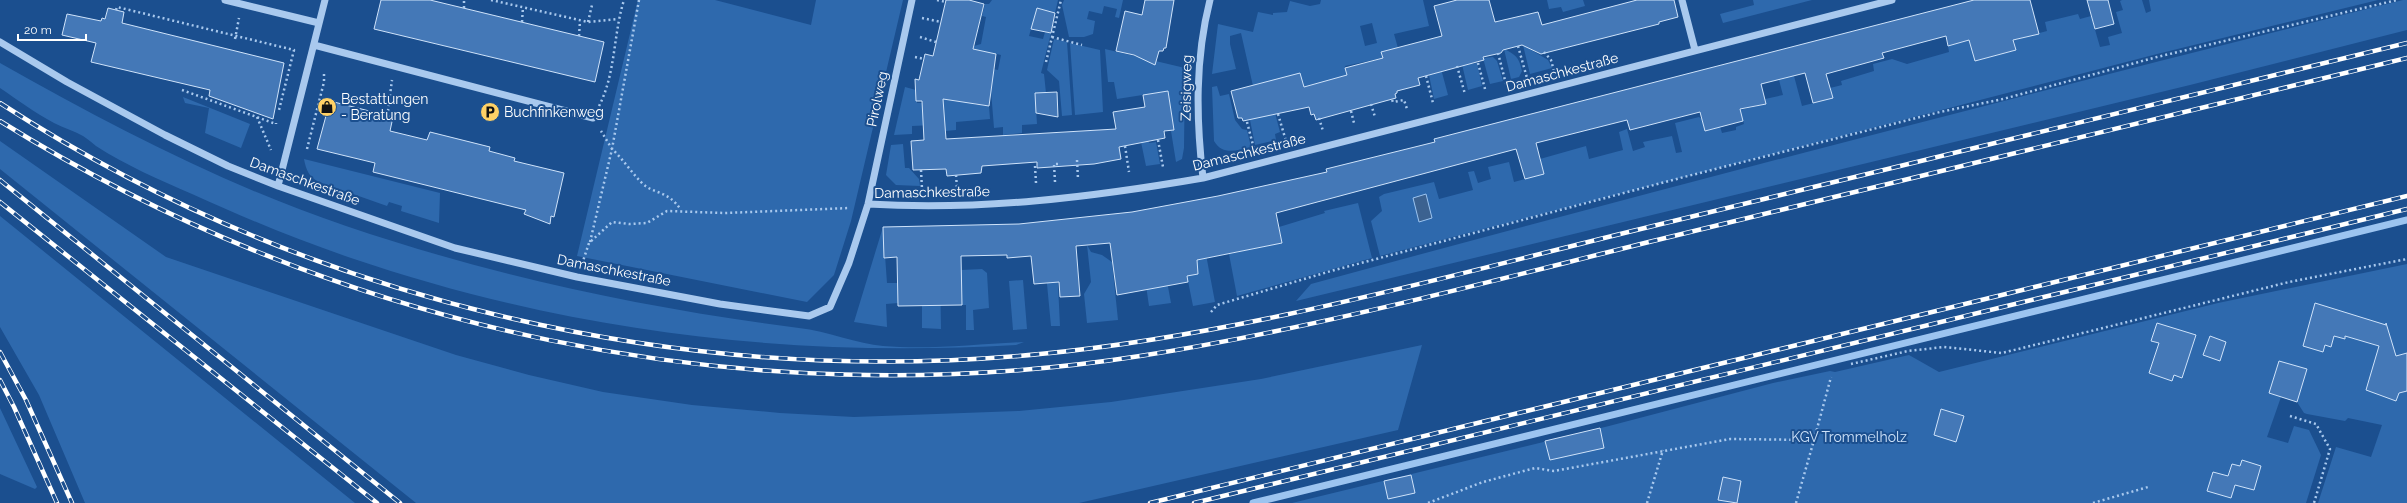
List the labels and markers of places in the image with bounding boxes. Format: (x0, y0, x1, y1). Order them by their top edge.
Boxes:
place label: Bestattungen - Beratung (341, 91, 428, 123)
shop icon: Bestattungen - Beratung (316, 96, 338, 118)
parking icon: Buchfinkenweg (479, 101, 501, 123)
place label: Buchfinkenweg (504, 104, 604, 120)

